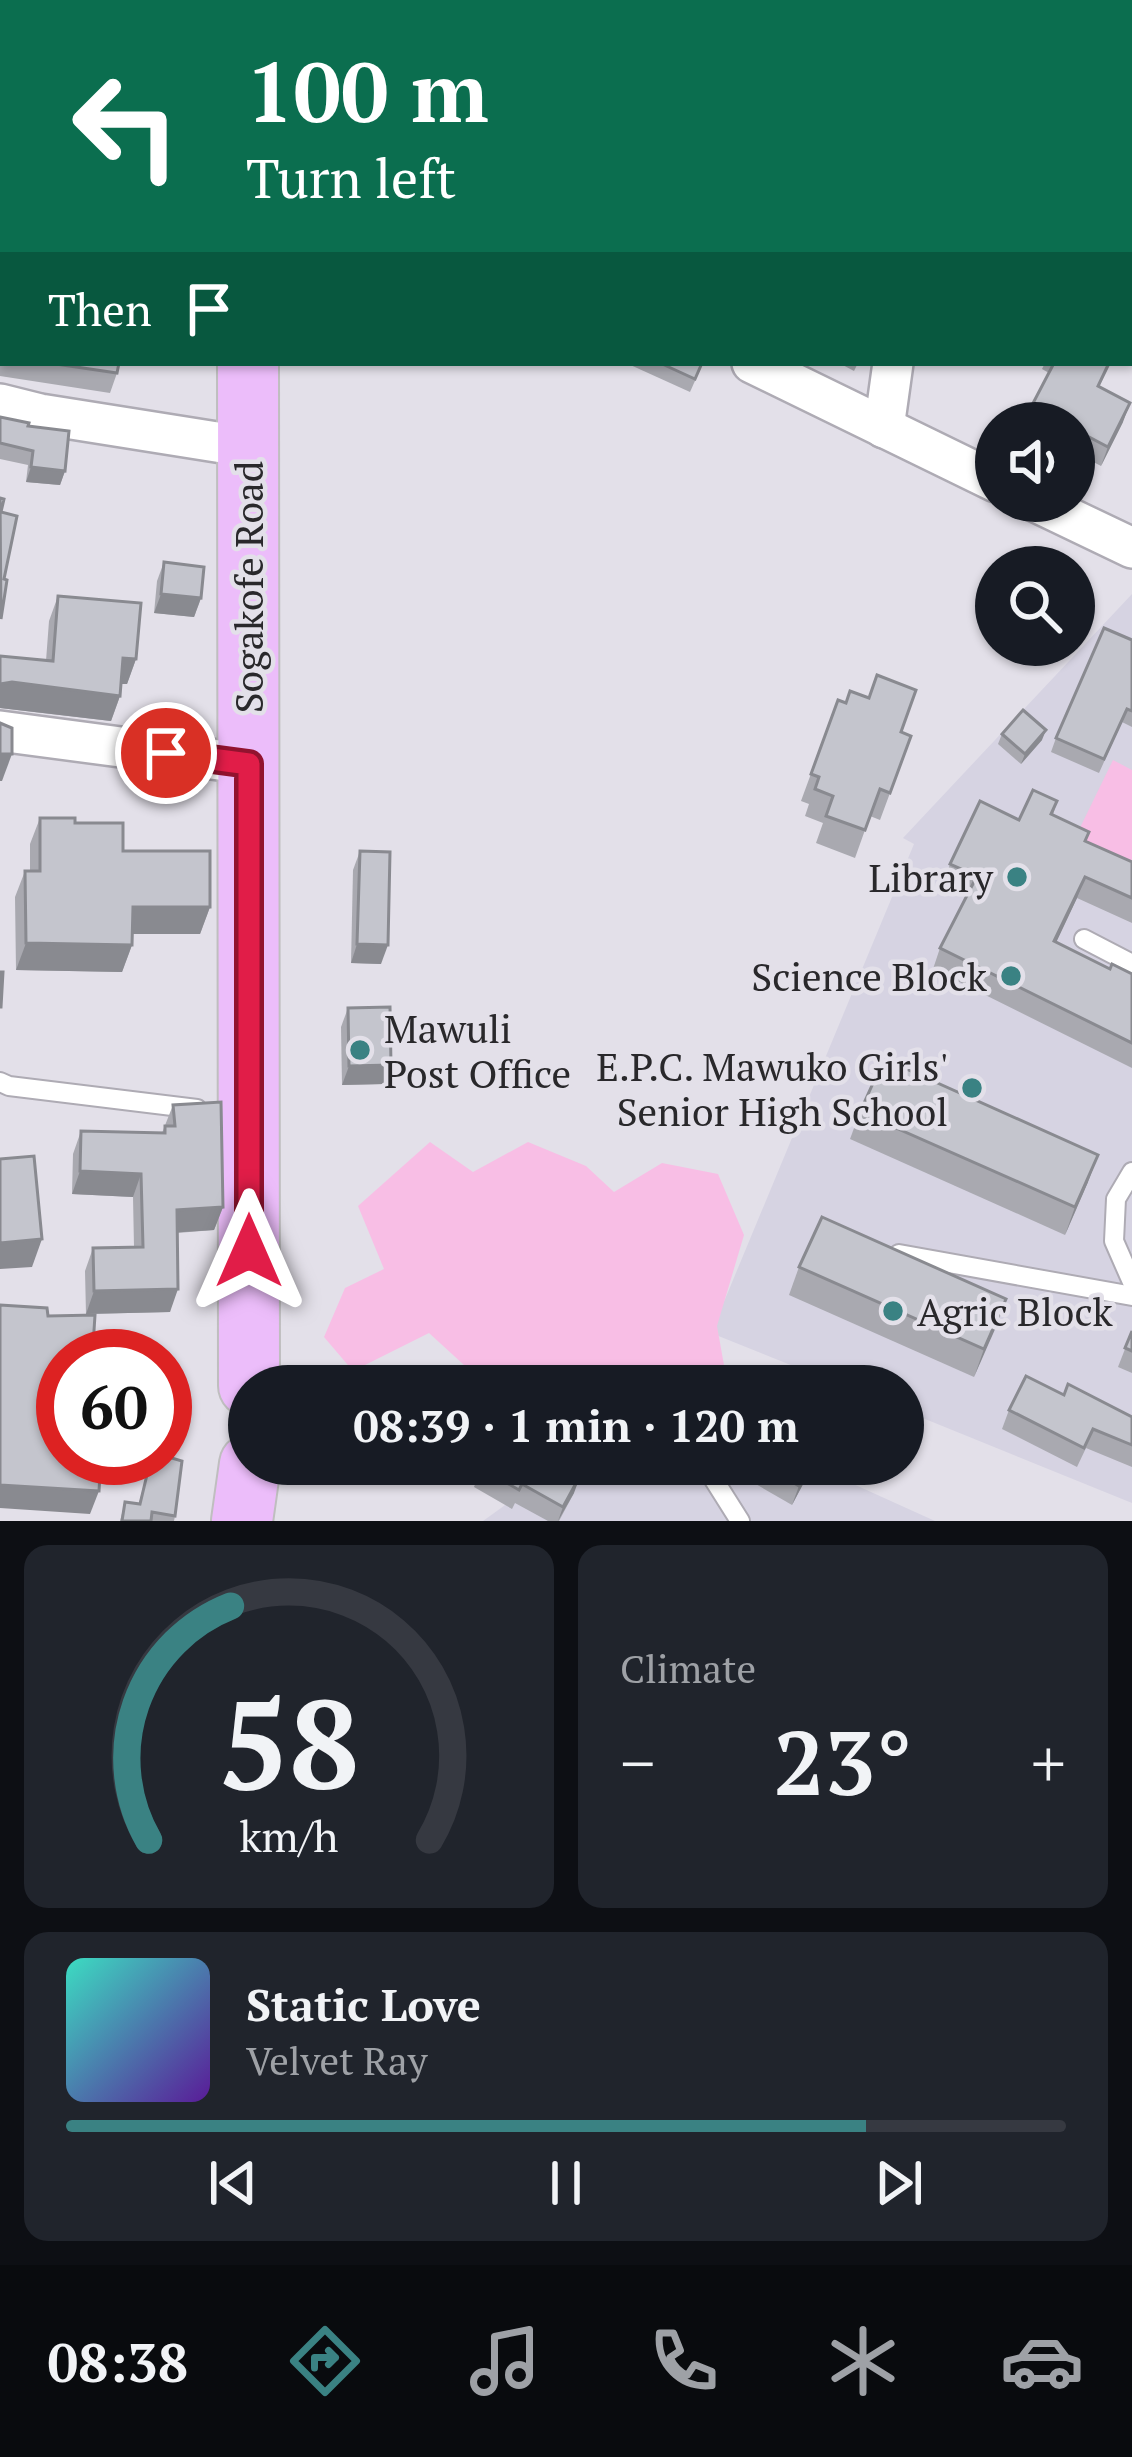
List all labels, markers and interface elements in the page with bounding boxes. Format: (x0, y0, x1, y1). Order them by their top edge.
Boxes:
text: 100 m (246, 35, 489, 146)
icon: left (48, 48, 204, 204)
text: Turn left (246, 142, 456, 213)
icon: arrive (176, 276, 242, 342)
text: Then (48, 279, 152, 339)
map controls (975, 402, 1095, 666)
button: sound (975, 402, 1095, 522)
street label: Sogakofe Road (222, 461, 274, 713)
button: search (975, 546, 1095, 666)
pin (115, 702, 217, 804)
icon: arrive (133, 720, 199, 786)
place label: Library (869, 851, 994, 903)
marker: Library (1004, 864, 1030, 890)
place label: Science Block (751, 950, 988, 1002)
marker: Science Block (998, 963, 1024, 989)
place label: Mawuli Post Office (384, 1002, 571, 1099)
marker: Mawuli Post Office (347, 1037, 373, 1063)
place label: E.P.C. Mawuko Girls' Senior High School (596, 1040, 948, 1137)
marker: E.P.C. Mawuko Girls' Senior High School (959, 1075, 985, 1101)
position arrow (186, 1188, 312, 1314)
place label: Agric Block (917, 1285, 1114, 1337)
marker: Agric Block (880, 1298, 906, 1324)
speed limit sign: 60 (36, 1329, 192, 1485)
text: 08:39 · 1 min · 120 m (353, 1395, 799, 1455)
text: Climate (620, 1642, 756, 1694)
text: 58 (218, 1659, 360, 1825)
text: 23° (774, 1701, 912, 1821)
text: − (620, 1718, 655, 1806)
text: + (1031, 1718, 1066, 1806)
text: km/h (239, 1806, 339, 1863)
text: Static Love (246, 1974, 481, 2034)
text: Velvet Ray (246, 2034, 427, 2086)
icon: previous (200, 2150, 266, 2216)
icon: pause (533, 2150, 599, 2216)
icon: next (866, 2150, 932, 2216)
icon: directions (283, 2319, 367, 2403)
icon: music (463, 2319, 547, 2403)
icon: phone (642, 2319, 726, 2403)
icon: climate (821, 2319, 905, 2403)
icon: car (1000, 2319, 1084, 2403)
text: 08:38 (48, 2326, 188, 2397)

